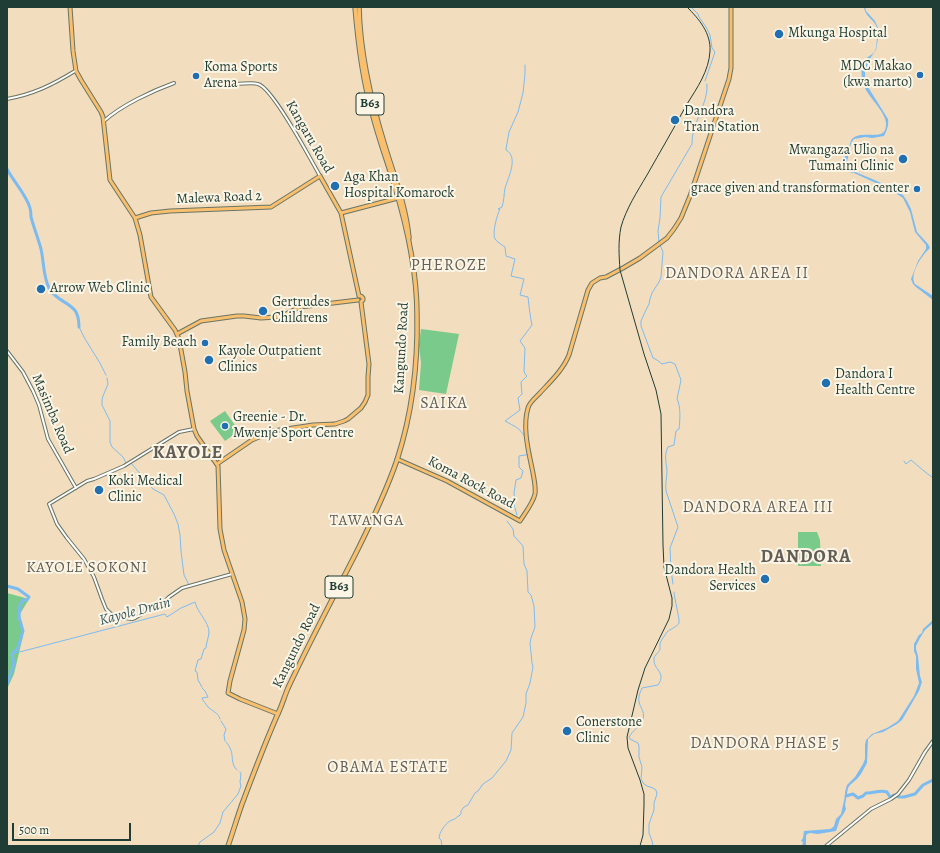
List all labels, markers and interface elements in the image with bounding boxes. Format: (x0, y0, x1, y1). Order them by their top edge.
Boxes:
place label: Mkunga Hospital (788, 26, 887, 42)
marker: Mkunga Hospital (773, 28, 785, 40)
place label: MDC Makao (kwa marto) (840, 59, 912, 92)
place label: Koma Sports Arena (204, 60, 278, 92)
marker: MDC Makao (kwa marto) (915, 70, 925, 80)
marker: Koma Sports Arena (191, 71, 201, 81)
road number: B63 (356, 93, 384, 115)
street label: Kangaru Road (281, 98, 337, 176)
place label: Dandora Train Station (684, 104, 759, 136)
marker: Dandora Train Station (669, 114, 681, 126)
place label: Mwangaza Ulio na Tumaini Clinic (789, 143, 894, 176)
marker: Mwangaza Ulio na Tumaini Clinic (897, 153, 909, 165)
place label: Aga Khan Hospital Komarock (344, 170, 454, 202)
marker: Aga Khan Hospital Komarock (329, 180, 341, 192)
place label: grace given and transformation center (691, 181, 909, 197)
marker: grace given and transformation center (912, 184, 922, 194)
street label: Malewa Road 2 (176, 188, 262, 208)
district label: PHEROZE (411, 256, 487, 276)
district label: DANDORA AREA II (665, 264, 809, 284)
place label: Arrow Web Clinic (50, 281, 150, 297)
marker: Arrow Web Clinic (35, 283, 47, 295)
place label: Gertrudes Childrens (272, 295, 330, 328)
street label: Kangundo Road (391, 302, 413, 394)
marker: Gertrudes Childrens (257, 305, 269, 317)
place label: Family Beach (121, 335, 197, 351)
marker: Family Beach (200, 338, 210, 348)
place label: Kayole Outpatient Clinics (218, 344, 321, 376)
marker: Kayole Outpatient Clinics (203, 354, 215, 366)
place label: Dandora I Health Centre (835, 367, 915, 400)
street label: Masimba Road (28, 372, 76, 456)
marker: Dandora I Health Centre (820, 377, 832, 389)
district label: SAIKA (420, 394, 468, 414)
place label: Greenie - Dr. Mwenje Sport Centre (233, 410, 354, 442)
marker: Greenie - Dr. Mwenje Sport Centre (220, 421, 230, 431)
district label: KAYOLE (153, 443, 223, 465)
street label: Koma Rock Road (425, 453, 517, 513)
place label: Koki Medical Clinic (108, 474, 182, 506)
marker: Koki Medical Clinic (93, 484, 105, 496)
district label: DANDORA AREA III (683, 498, 833, 518)
district label: TAWANGA (330, 512, 404, 530)
district label: DANDORA (760, 547, 852, 569)
district label: KAYOLE SOKONI (26, 559, 148, 577)
place label: Dandora Health Services (664, 563, 756, 596)
marker: Dandora Health Services (759, 573, 771, 585)
road number: B63 (325, 576, 353, 598)
water label: Kayole Drain (97, 594, 173, 630)
street label: Kangundo Road (269, 601, 325, 691)
place label: Conerstone Clinic (576, 715, 642, 748)
marker: Conerstone Clinic (561, 725, 573, 737)
district label: DANDORA PHASE 5 (690, 734, 840, 754)
district label: OBAMA ESTATE (327, 758, 449, 778)
scale bar (14, 815, 133, 841)
text: 500 m (19, 822, 49, 838)

